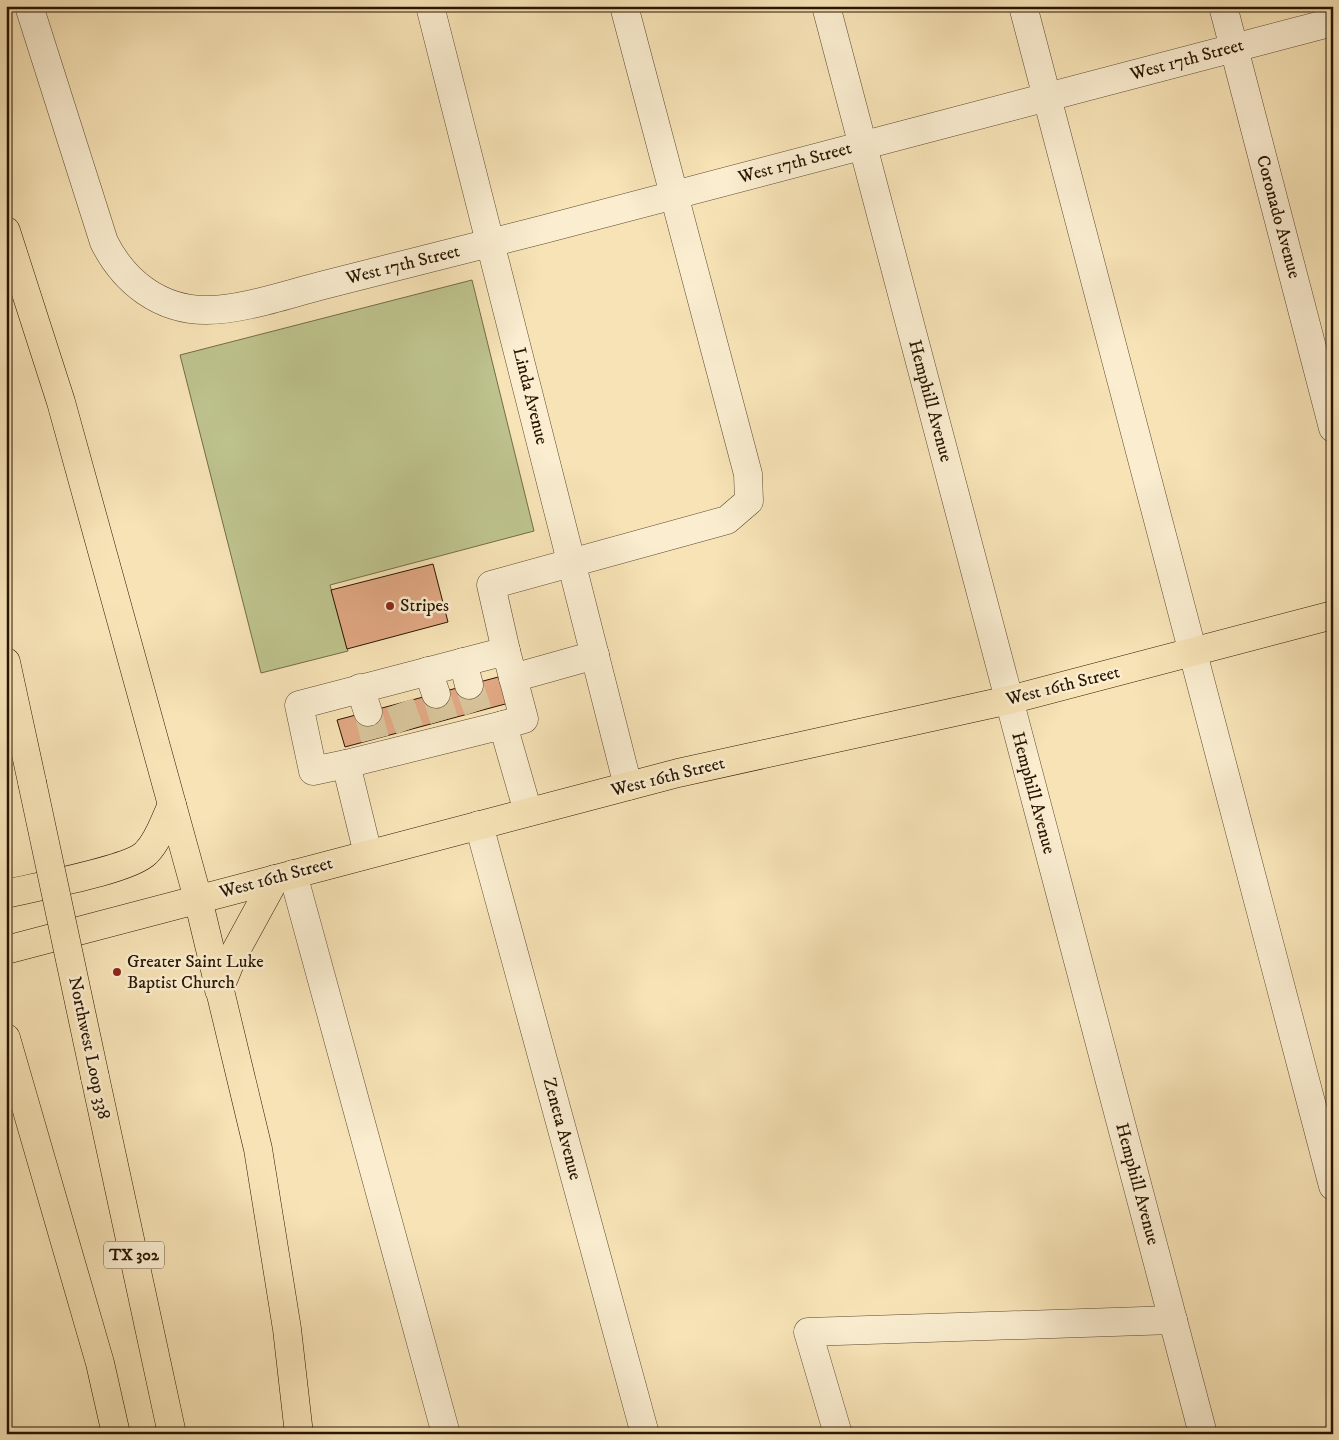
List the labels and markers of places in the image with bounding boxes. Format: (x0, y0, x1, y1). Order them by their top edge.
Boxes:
place label: Stripes (400, 595, 449, 617)
marker: Stripes (384, 600, 396, 612)
place label: Greater Saint Luke Baptist Church (127, 951, 264, 994)
marker: Greater Saint Luke Baptist Church (111, 966, 123, 978)

